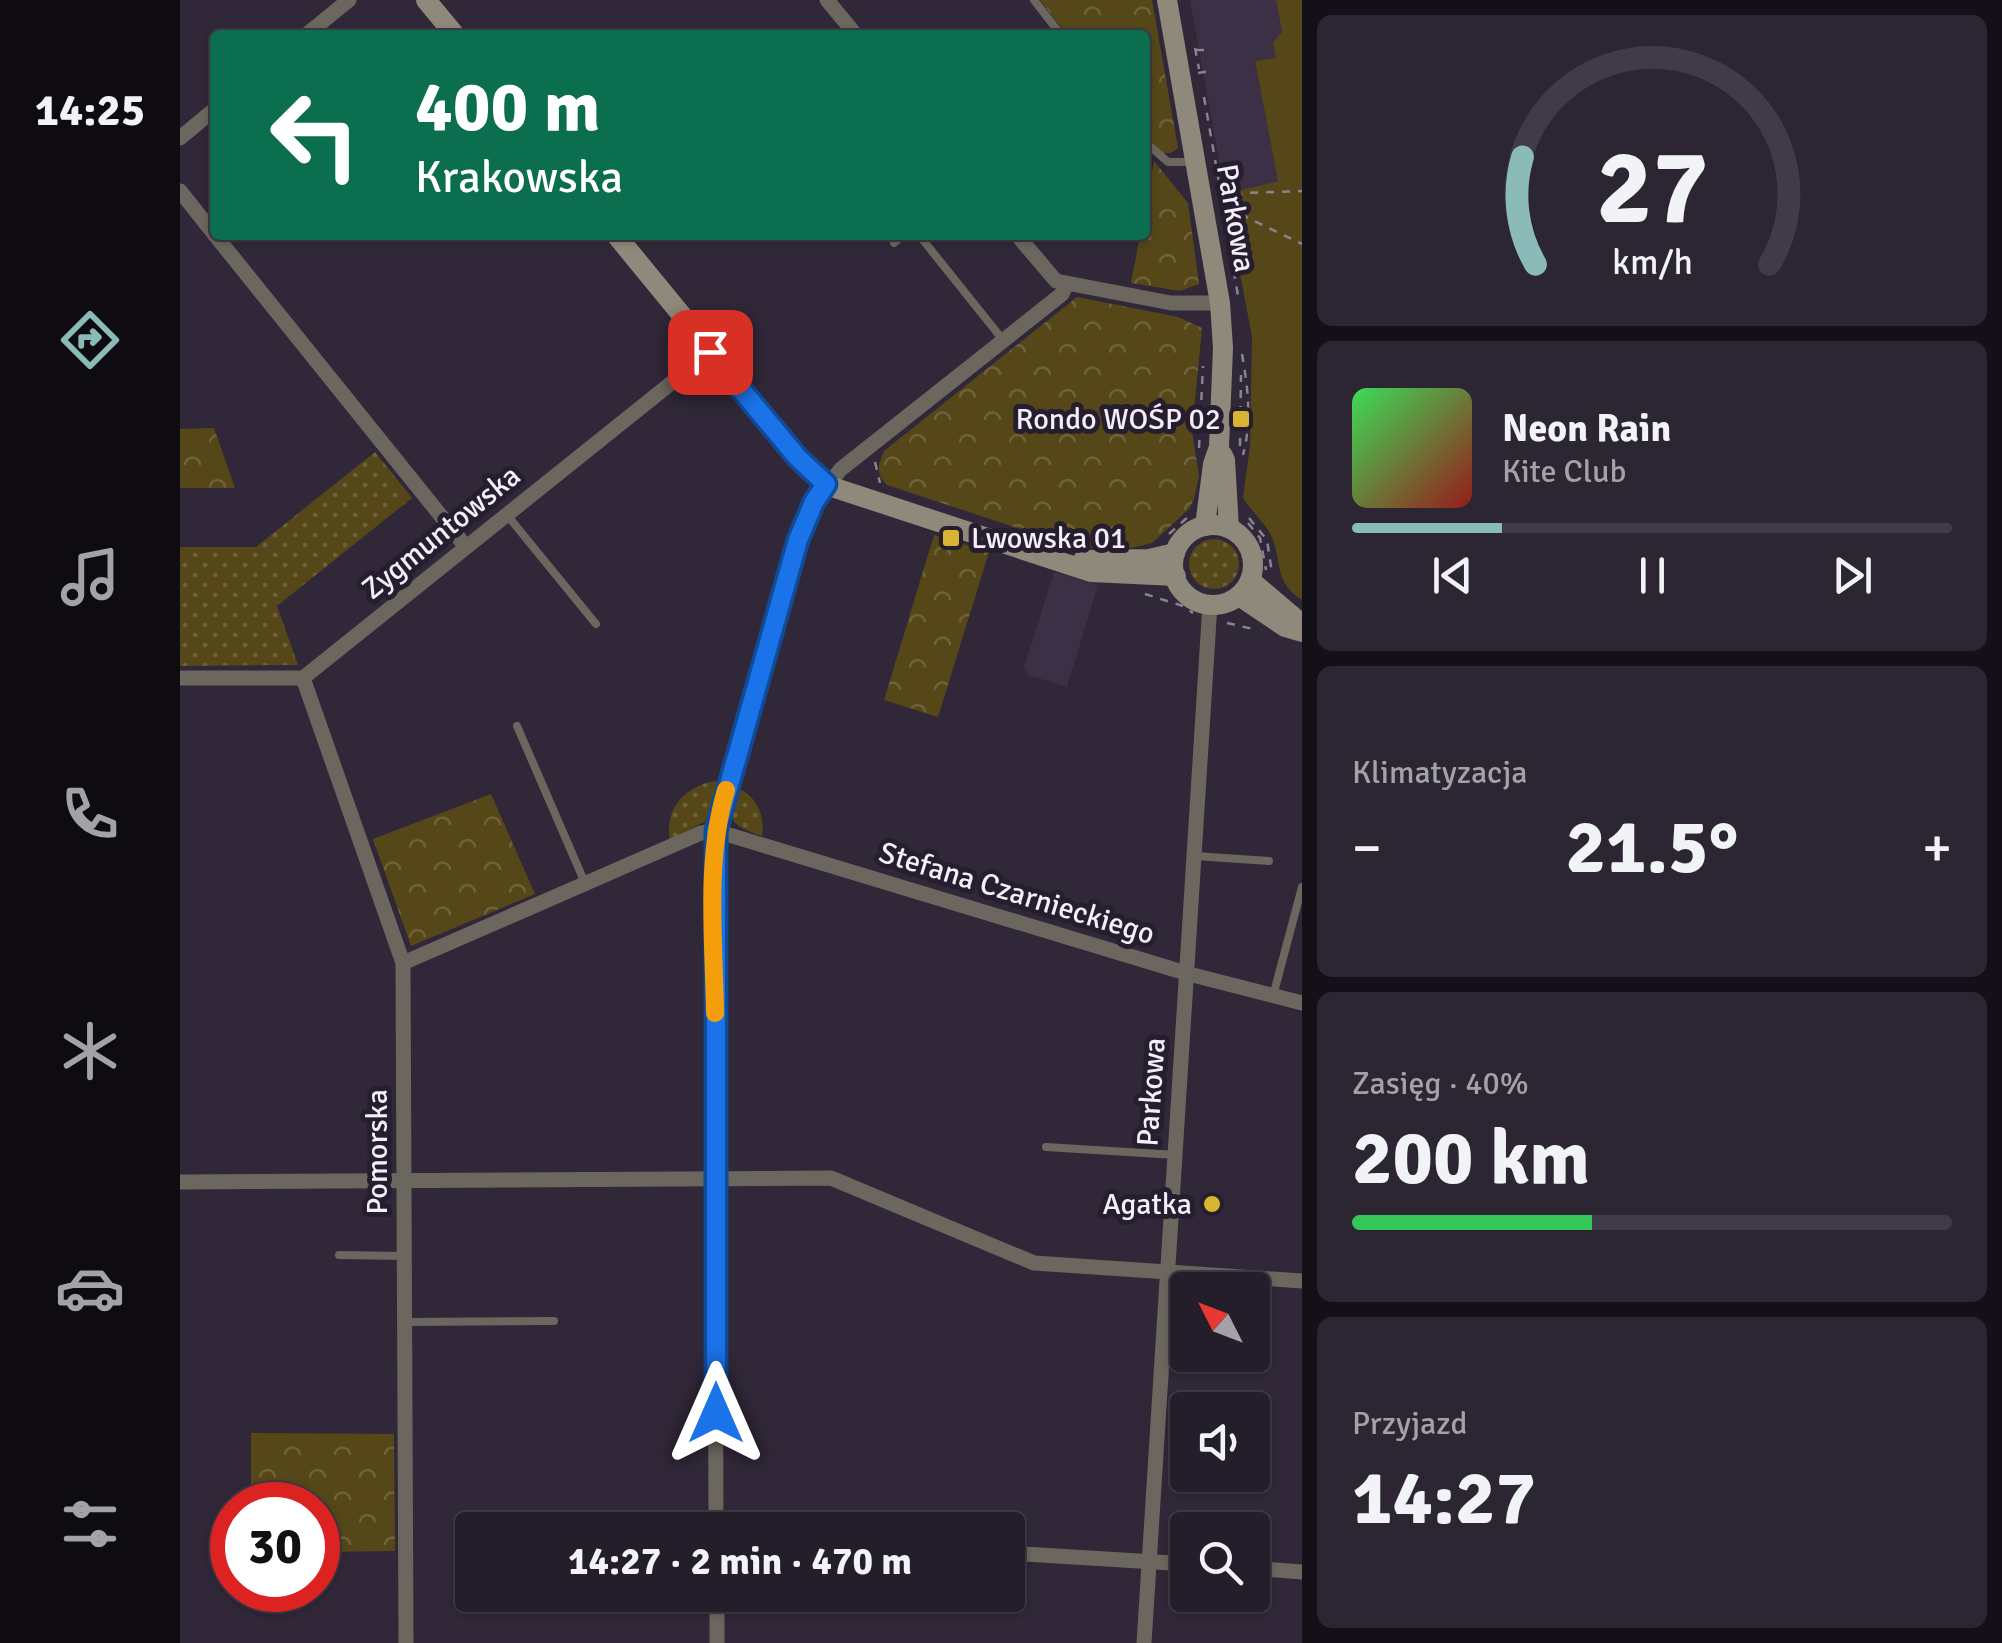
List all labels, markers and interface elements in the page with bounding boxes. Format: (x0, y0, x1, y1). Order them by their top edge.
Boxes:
text: 400 m (415, 64, 600, 150)
icon: left (250, 70, 380, 200)
text: 14:25 (35, 83, 145, 138)
text: 27 (1596, 124, 1708, 252)
text: Krakowska (415, 150, 623, 205)
street label: Parkowa (1208, 161, 1263, 275)
text: km/h (1612, 240, 1692, 284)
icon: directions (55, 305, 125, 375)
pin (668, 310, 753, 395)
icon: arrive (683, 325, 738, 380)
place label: Rondo WOŚP 02 (1016, 401, 1221, 438)
text: Neon Rain (1502, 405, 1671, 452)
marker: Rondo WOŚP 02 (1230, 408, 1252, 430)
text: Kite Club (1502, 452, 1626, 491)
street label: Zygmuntowska (355, 457, 528, 607)
place label: Lwowska 01 (971, 520, 1126, 557)
marker: Lwowska 01 (940, 527, 962, 549)
icon: music (55, 542, 125, 612)
icon: previous (1425, 548, 1480, 603)
icon: pause (1625, 548, 1680, 603)
icon: next (1825, 548, 1880, 603)
text: Klimatyzacja (1352, 753, 1528, 792)
icon: phone (55, 779, 125, 849)
text: 21.5° (1566, 801, 1739, 894)
text: − (1352, 814, 1382, 882)
text: + (1922, 814, 1952, 882)
street label: Stefana Czarnieckiego (875, 834, 1159, 953)
icon: climate (55, 1016, 125, 1086)
street label: Parkowa (1129, 1036, 1174, 1148)
text: Zasięg · 40% (1352, 1064, 1529, 1103)
street label: Pomorska (359, 1089, 396, 1215)
text: 200 km (1352, 1112, 1590, 1205)
place label: Agatka (1102, 1186, 1192, 1223)
marker: Agatka (1201, 1193, 1223, 1215)
icon: car (55, 1253, 125, 1323)
north arrow (1170, 1272, 1270, 1372)
map controls (1170, 1272, 1270, 1612)
position arrow (664, 1361, 768, 1465)
button: sound (1170, 1392, 1270, 1492)
text: Przyjazd (1352, 1404, 1467, 1443)
text: 14:27 (1352, 1452, 1536, 1545)
speed limit sign: 30 (210, 1482, 340, 1612)
icon: filters (55, 1489, 125, 1559)
button: search (1170, 1512, 1270, 1612)
text: 14:27 · 2 min · 470 m (568, 1538, 912, 1585)

